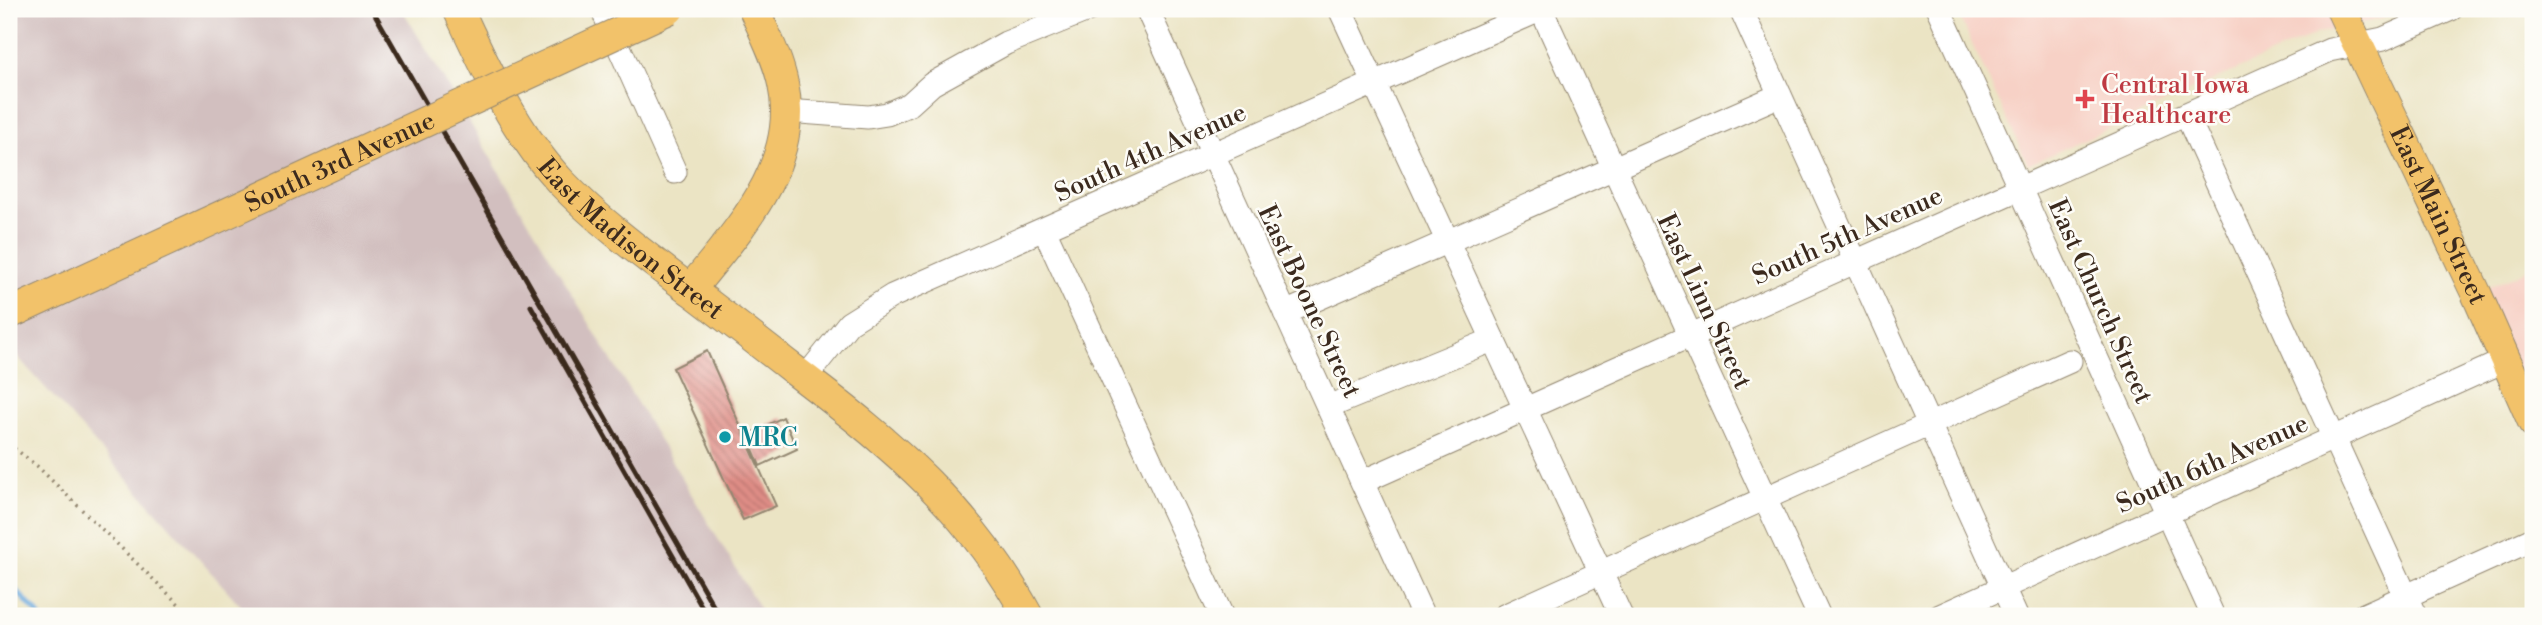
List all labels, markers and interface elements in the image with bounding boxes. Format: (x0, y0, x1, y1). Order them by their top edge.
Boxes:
place label: Central Iowa Healthcare (2101, 69, 2250, 131)
marker: Central Iowa Healthcare (2075, 89, 2095, 109)
street label: South 4th Avenue (1050, 96, 1251, 209)
street label: South 3rd Avenue (240, 104, 440, 220)
street label: East Main Street (2382, 121, 2494, 309)
street label: East Madison Street (530, 152, 730, 327)
street label: South 5th Avenue (1747, 180, 1948, 292)
street label: East Church Street (2041, 194, 2160, 409)
street label: East Boone Street (1250, 200, 1368, 403)
street label: East Linn Street (1649, 209, 1759, 394)
street label: South 6th Avenue (2112, 407, 2313, 521)
place label: MRC (739, 422, 798, 454)
marker: MRC (717, 429, 733, 445)

